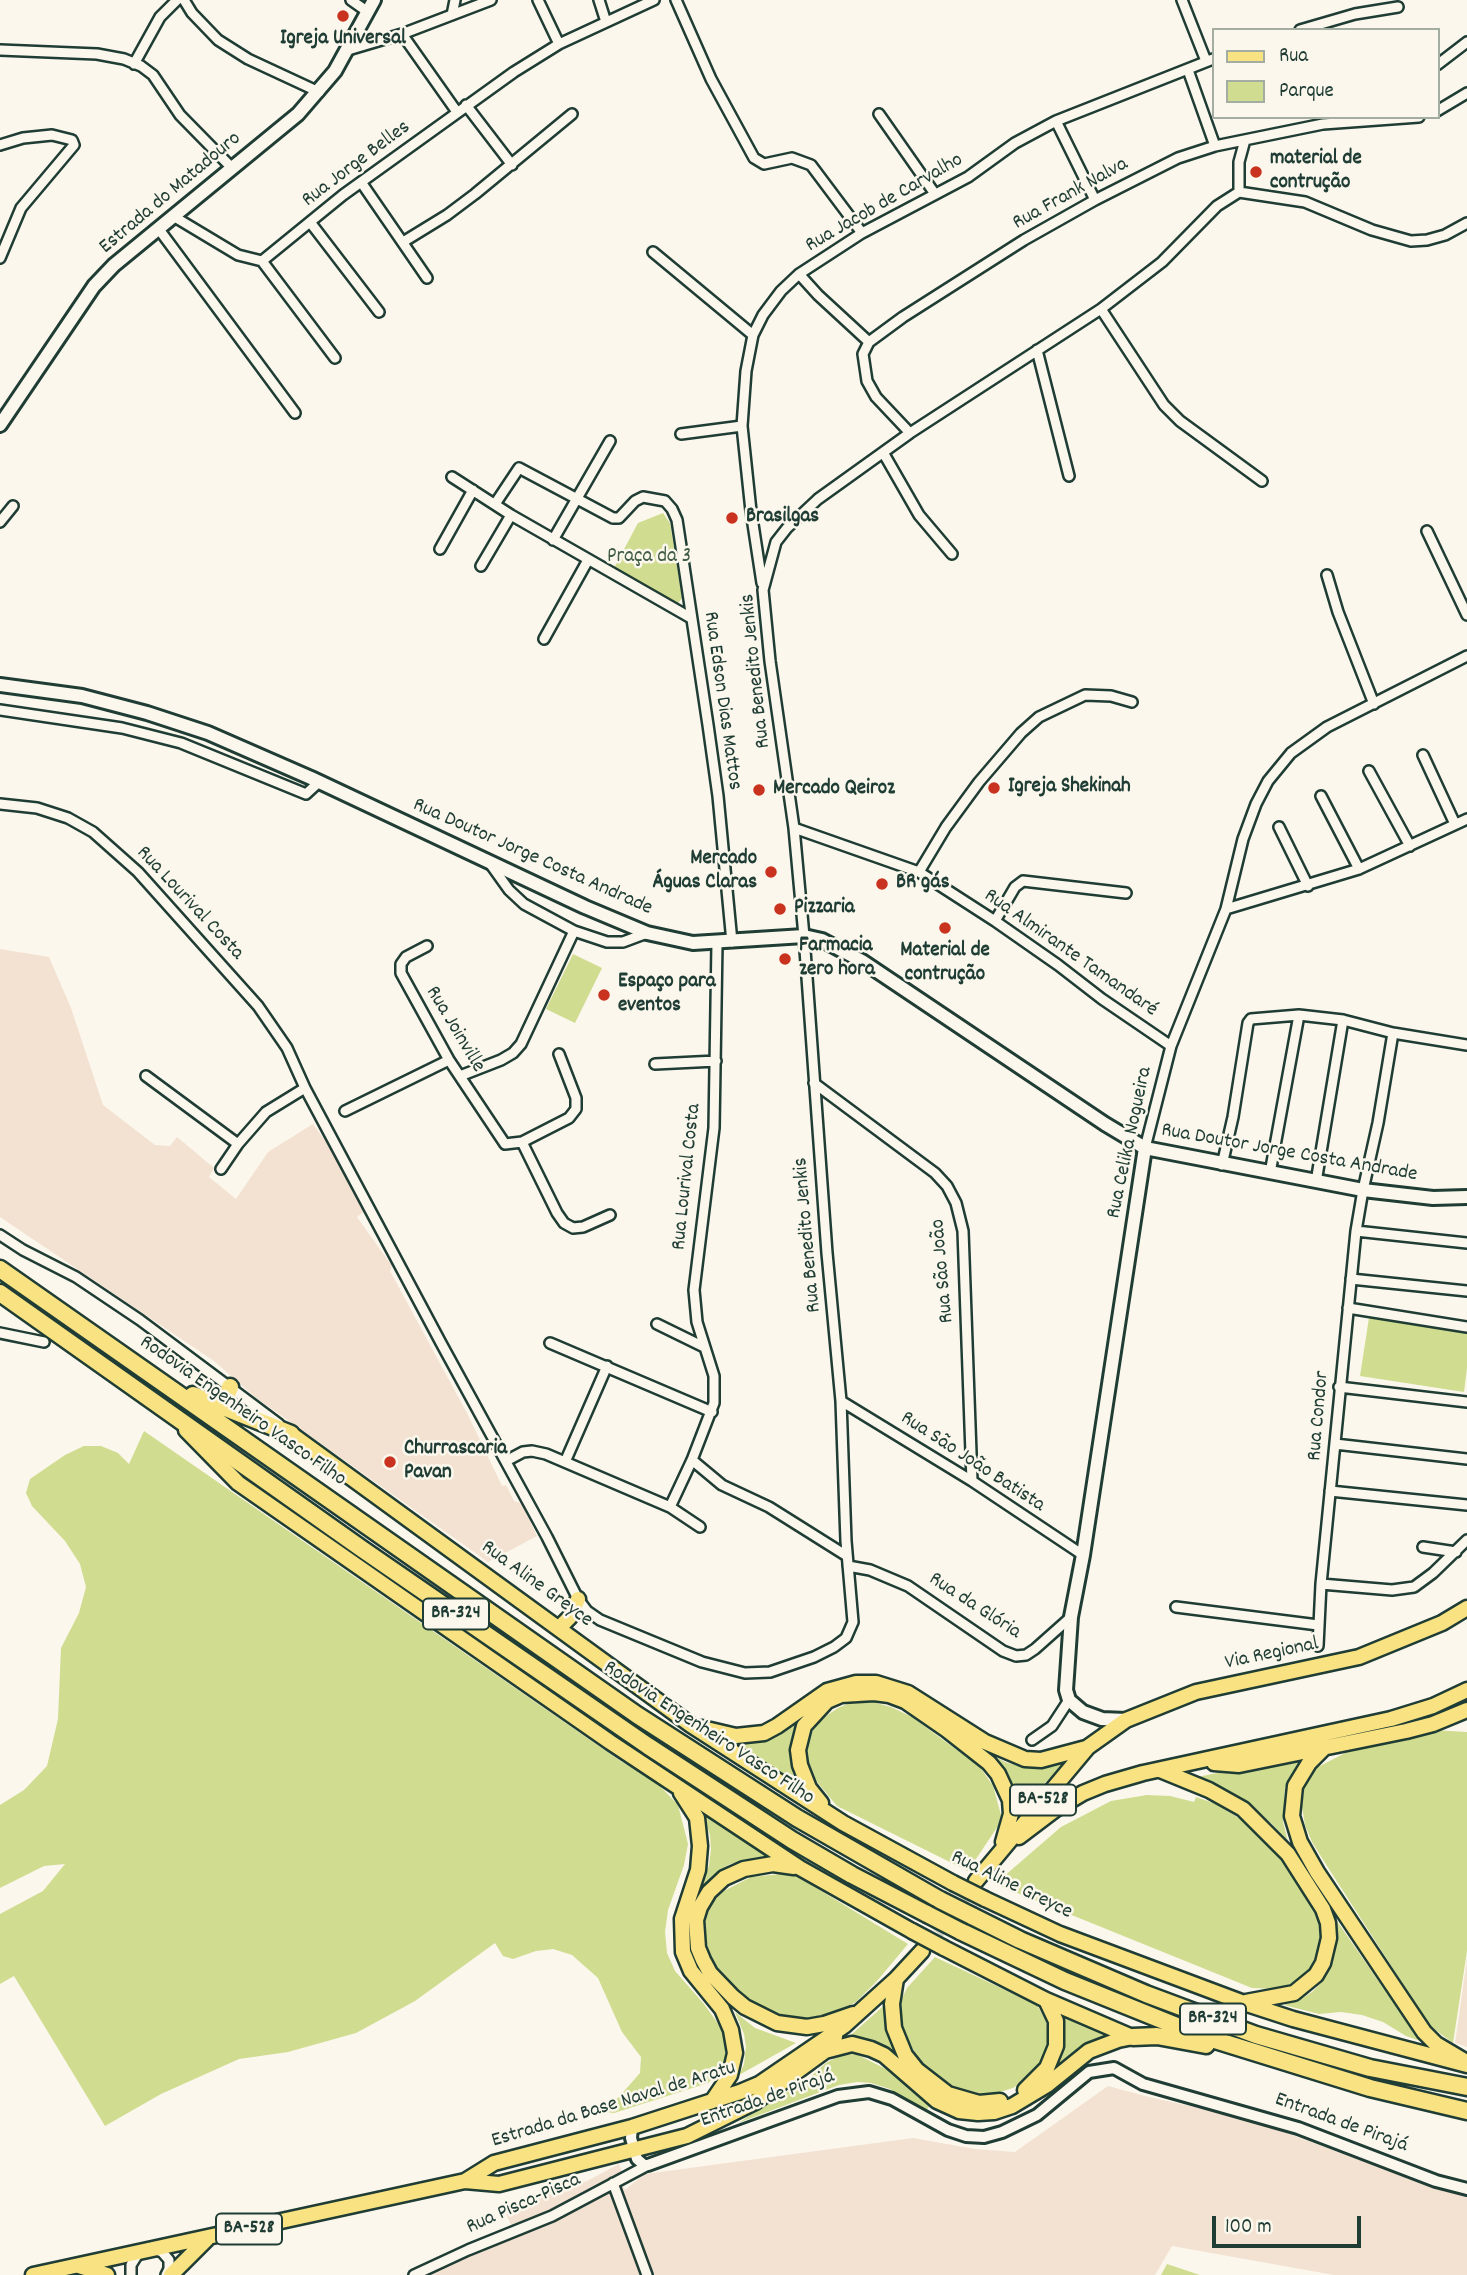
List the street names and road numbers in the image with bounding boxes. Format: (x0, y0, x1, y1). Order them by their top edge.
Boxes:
street label: Rua Jorge Belles (298, 116, 416, 214)
street label: Estrada do Matadouro (95, 127, 247, 261)
street label: Rua Jacob de Carvalho (802, 149, 968, 259)
street label: Rua Frank Nalva (1009, 153, 1133, 237)
street label: Rua Benedito Jenkis (736, 592, 778, 750)
street label: Rua Edson Dias Mattos (696, 610, 746, 792)
street label: Rua Doutor Jorge Costa Andrade (408, 794, 656, 922)
street label: Rua Lourival Costa (130, 842, 248, 966)
street label: Rua Almirante Tamandaré (978, 884, 1162, 1024)
street label: Rua Joinville (418, 982, 490, 1078)
street label: Rua Celika Nogueira (1103, 1065, 1159, 1221)
street label: Rua Lourival Costa (668, 1103, 708, 1251)
street label: Rua Doutor Jorge Costa Andrade (1159, 1119, 1419, 1189)
street label: Rua Benedito Jenkis (790, 1156, 828, 1314)
street label: Rua São João (927, 1218, 961, 1324)
street label: Rodovia Engenheiro Vasco Filho (134, 1331, 350, 1493)
street label: Rua Condor (1304, 1370, 1336, 1462)
street label: Rua São João Batista (895, 1407, 1049, 1519)
street label: Rua Aline Greyce (475, 1536, 597, 1634)
street label: Rua da Glória (923, 1568, 1025, 1646)
road number: BR-324 (423, 1598, 489, 1630)
street label: Via Regional (1223, 1633, 1321, 1677)
street label: Rodovia Engenheiro Vasco Filho (598, 1656, 818, 1812)
road number: BA-528 (1010, 1784, 1076, 1816)
street label: Rua Aline Greyce (946, 1846, 1076, 1926)
road number: BR-324 (1180, 2004, 1246, 2035)
street label: Estrada da Base Naval de Aratu (489, 2057, 739, 2155)
street label: Entrada de Pirajá (698, 2065, 838, 2135)
street label: Entrada de Pirajá (1271, 2088, 1411, 2160)
street label: Rua Pisca-Pisca (463, 2169, 585, 2241)
road number: BA-528 (216, 2214, 282, 2244)

